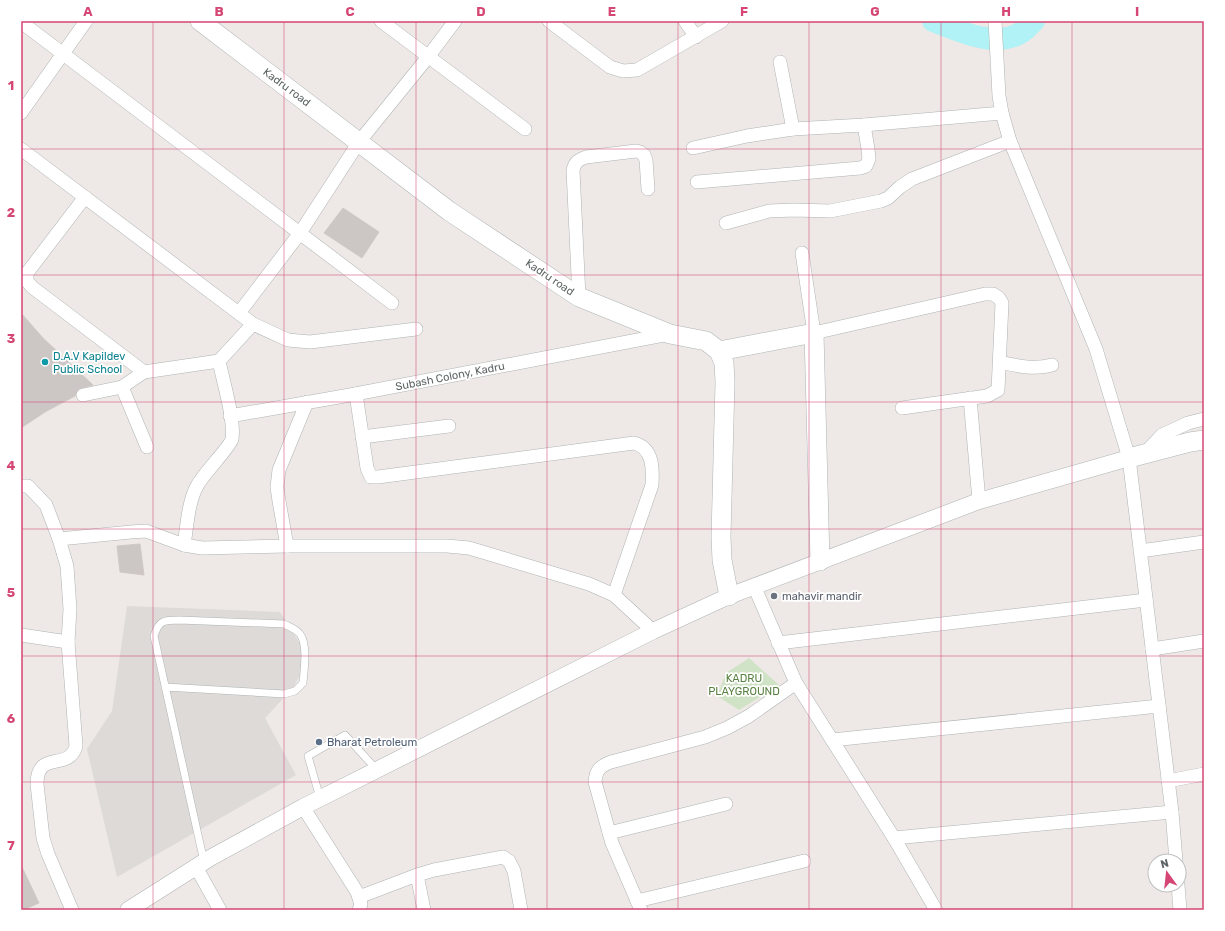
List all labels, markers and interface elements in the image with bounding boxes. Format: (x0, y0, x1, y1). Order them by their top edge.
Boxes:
text: A (83, 4, 93, 19)
text: B (214, 4, 224, 19)
text: C (345, 4, 355, 19)
text: D (476, 4, 486, 19)
text: E (608, 4, 616, 19)
text: F (740, 4, 748, 19)
text: G (870, 4, 880, 19)
text: H (1001, 4, 1011, 19)
text: I (1135, 4, 1139, 19)
street label: Kadru road (261, 65, 313, 109)
text: 1 (8, 78, 14, 93)
text: 2 (7, 205, 15, 220)
street label: Kadru road (523, 256, 576, 298)
text: 3 (7, 331, 16, 346)
place label: D.A.V Kapildev Public School (53, 350, 125, 376)
marker: D.A.V Kapildev Public School (40, 357, 50, 367)
street label: Subash Colony, Kadru (394, 360, 506, 393)
text: 4 (7, 458, 16, 473)
text: 5 (7, 585, 15, 600)
place label: mahavir mandir (782, 590, 863, 603)
marker: mahavir mandir (769, 591, 779, 601)
park label: KADRU PLAYGROUND (708, 672, 780, 698)
text: 6 (7, 711, 16, 726)
place label: Bharat Petroleum (327, 736, 417, 749)
marker: Bharat Petroleum (314, 737, 324, 747)
text: 7 (7, 838, 15, 853)
north arrow (1147, 853, 1187, 893)
text: N (1159, 856, 1170, 871)

